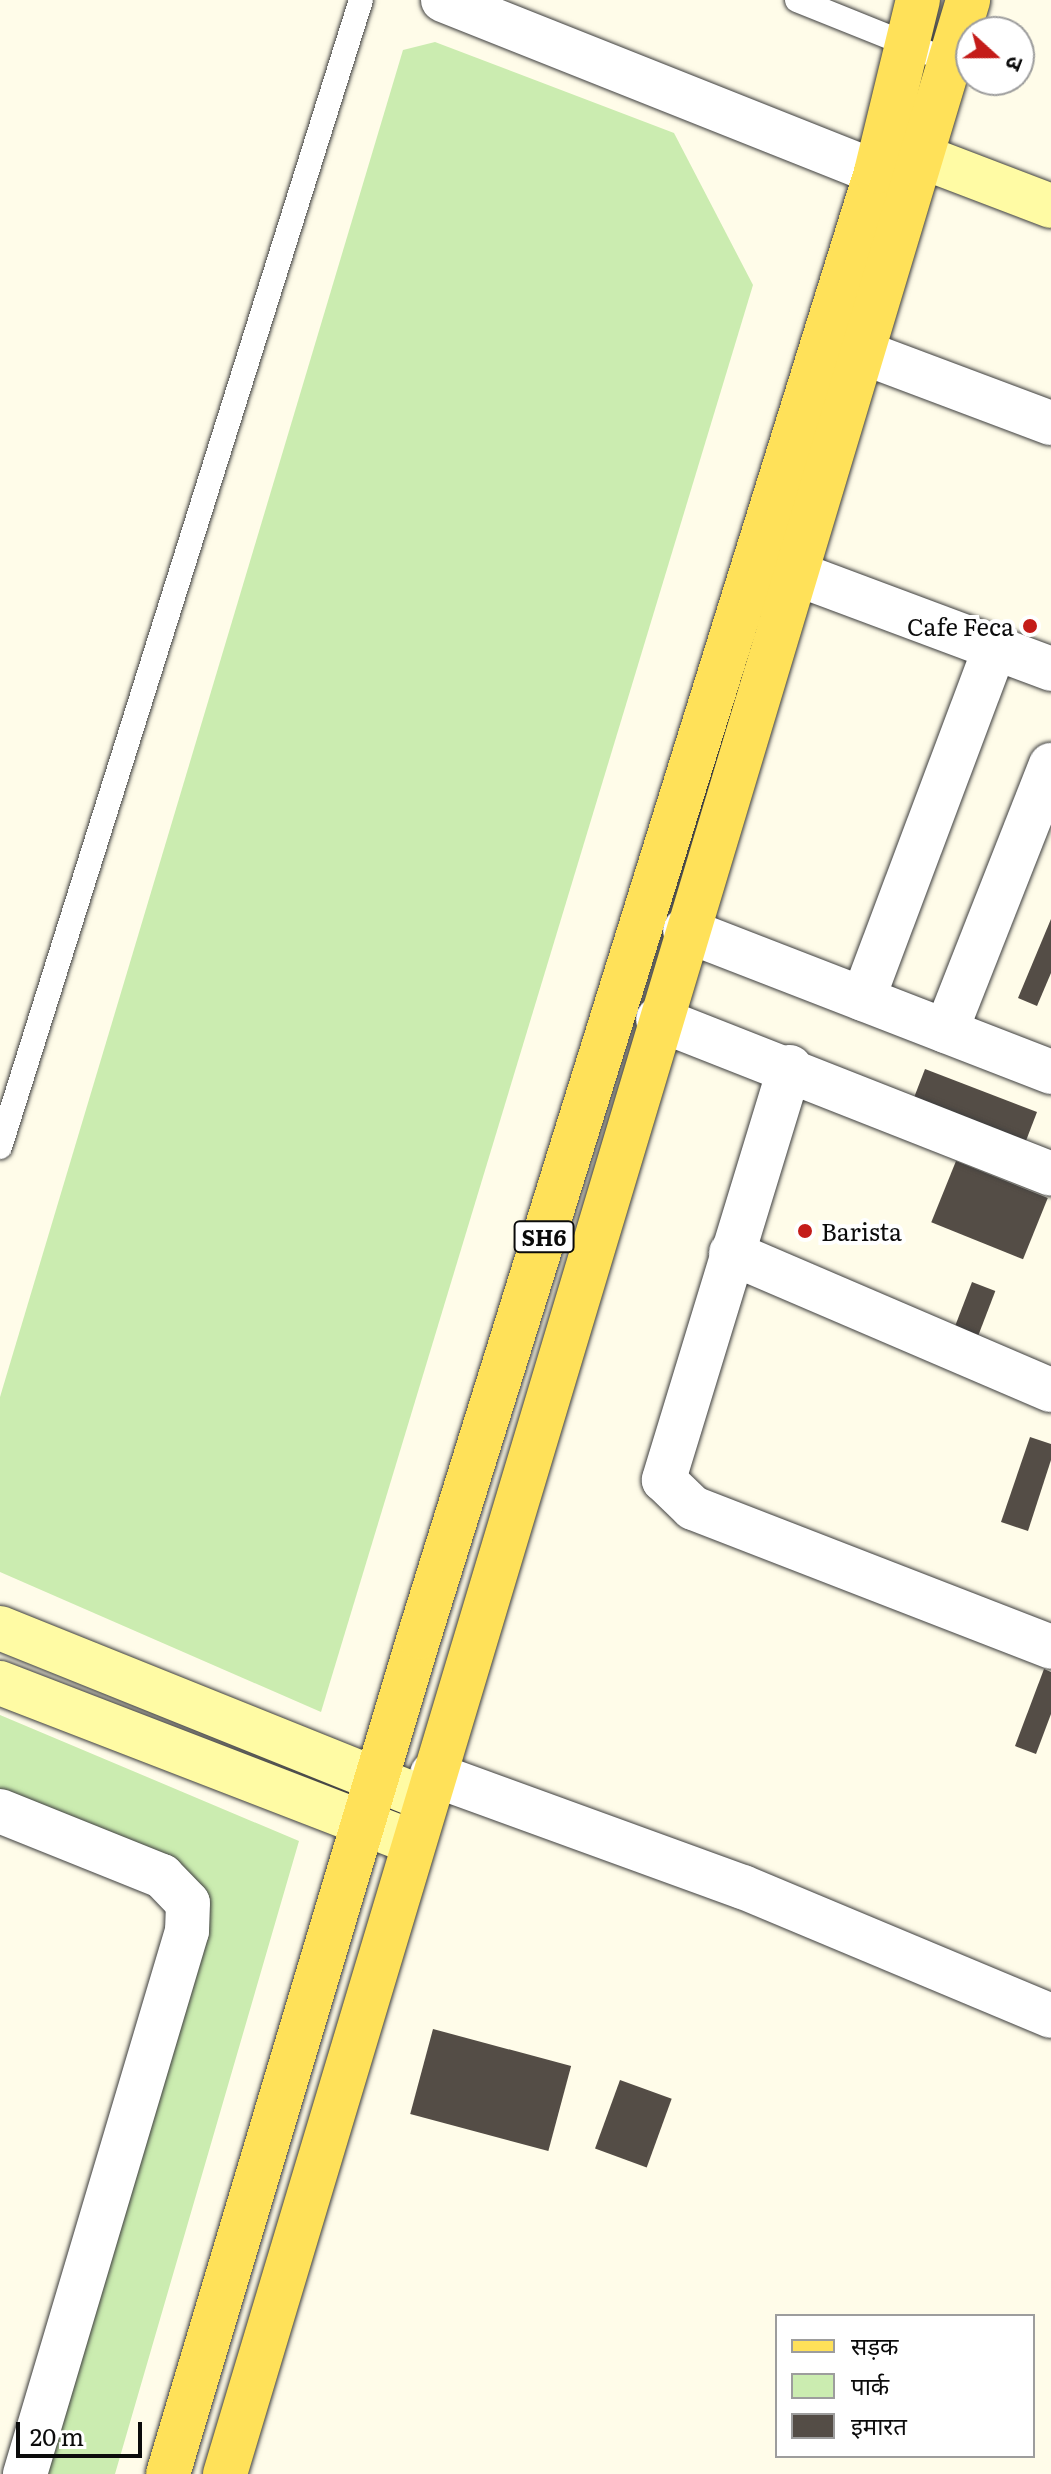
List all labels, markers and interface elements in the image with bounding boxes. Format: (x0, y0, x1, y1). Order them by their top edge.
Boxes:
north arrow (955, 16, 1035, 96)
text: उ (998, 52, 1034, 76)
place label: Cafe Feca (907, 612, 1014, 640)
marker: Cafe Feca (1021, 617, 1039, 635)
place label: Barista (821, 1217, 902, 1245)
road number: SH6 (512, 1219, 576, 1255)
marker: Barista (796, 1222, 814, 1240)
legend (775, 2314, 1035, 2458)
text: सड़क (851, 2327, 899, 2362)
text: पार्क (851, 2367, 889, 2402)
scale bar (20, 2406, 146, 2456)
text: इमारत (851, 2407, 907, 2442)
text: 20 m (30, 2418, 84, 2453)

